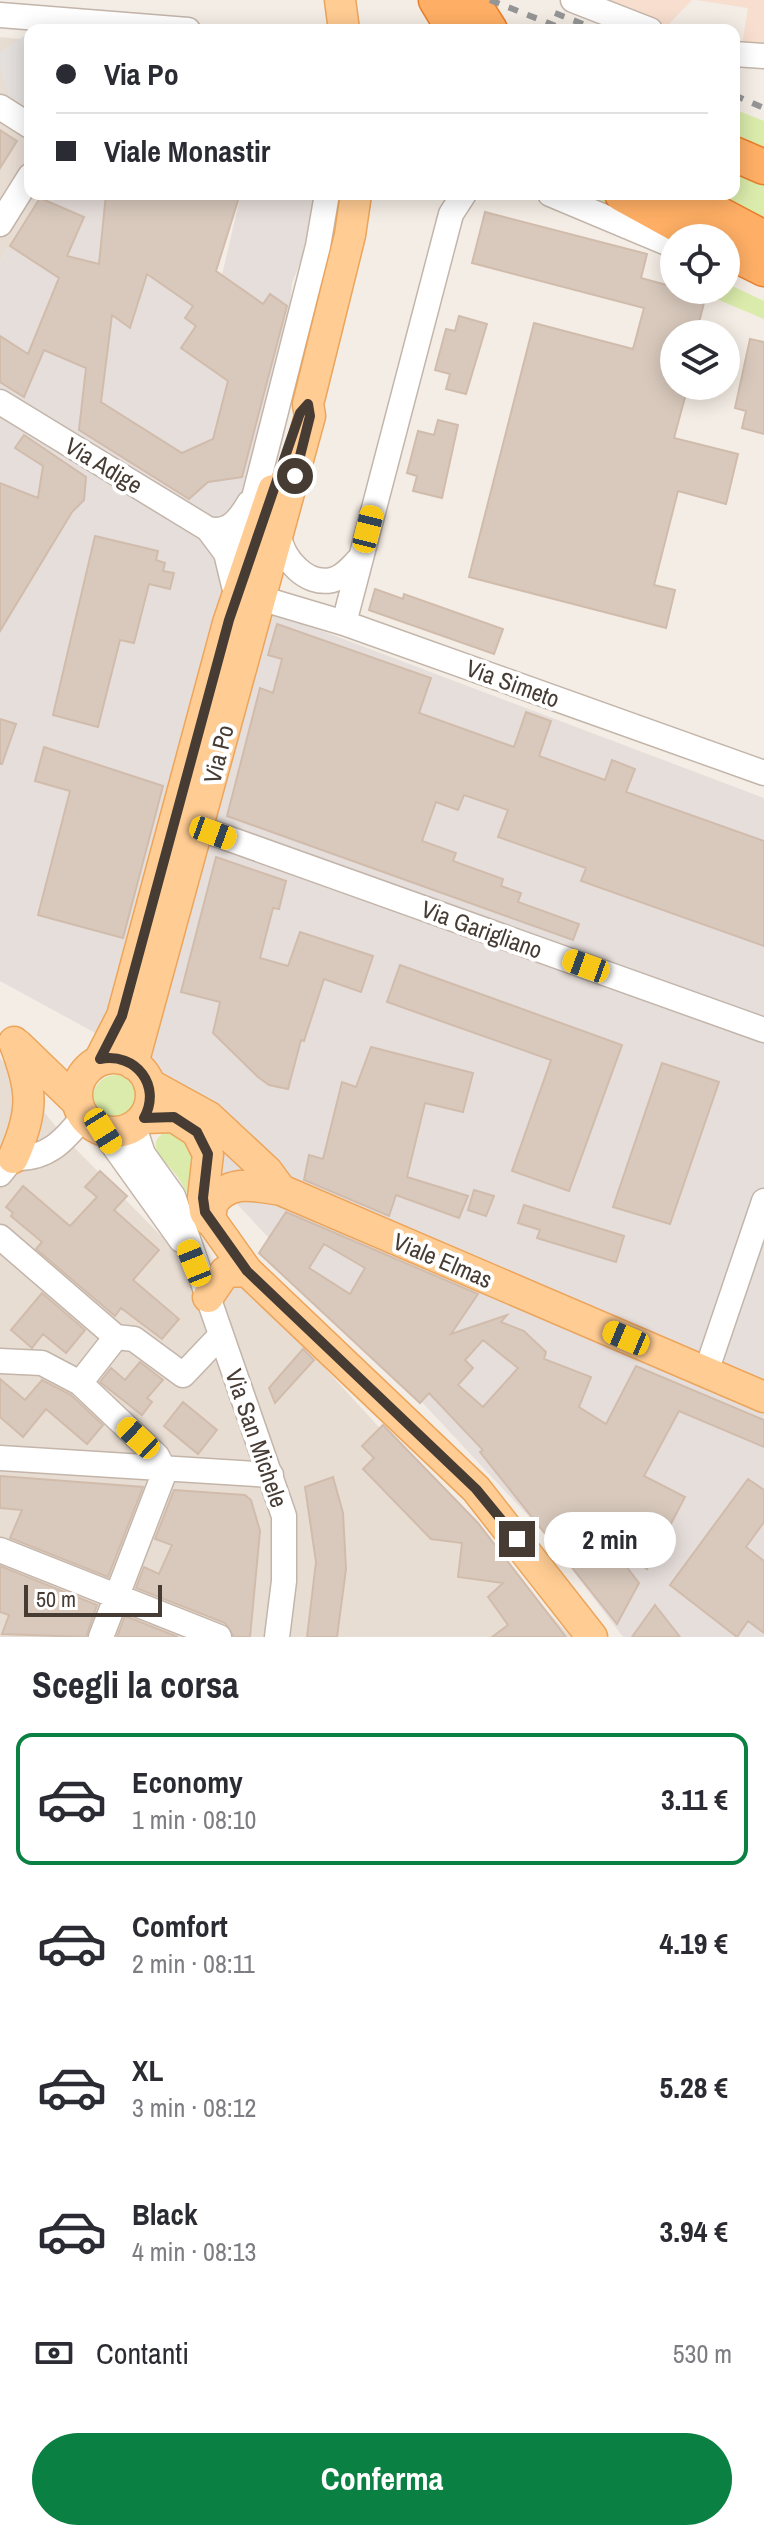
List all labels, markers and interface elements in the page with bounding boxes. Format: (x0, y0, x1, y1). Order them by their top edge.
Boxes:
text: Via Po (104, 54, 179, 94)
text: Viale Monastir (104, 131, 270, 171)
map controls (660, 224, 740, 400)
button: locate (660, 224, 740, 304)
button: layers (660, 320, 740, 400)
street label: Via Adige (59, 429, 149, 501)
route start (277, 458, 313, 494)
car (351, 503, 385, 555)
street label: Via Simeto (462, 651, 564, 715)
street label: Via Po (195, 722, 241, 786)
car (186, 814, 240, 852)
street label: Via Garigliano (417, 892, 547, 966)
car (559, 947, 613, 985)
car (80, 1104, 126, 1158)
street label: Viale Elmas (389, 1225, 497, 1295)
car (174, 1236, 214, 1290)
car (599, 1318, 653, 1358)
street label: Via San Michele (218, 1365, 296, 1511)
car (112, 1413, 164, 1463)
callout: 2 min (545, 1511, 677, 1567)
route end (499, 1521, 535, 1557)
text: 2 min (582, 1522, 638, 1557)
scale bar (24, 1581, 162, 1617)
text: 50 m (36, 1584, 76, 1614)
text: Scegli la corsa (32, 1661, 239, 1709)
text: Economy (132, 1762, 243, 1802)
icon: car (36, 1763, 108, 1835)
text: 3.11 € (661, 1779, 728, 1819)
text: 1 min · 08:10 (132, 1802, 256, 1837)
text: Comfort (132, 1906, 228, 1946)
icon: car (36, 1907, 108, 1979)
text: 4.19 € (660, 1923, 728, 1963)
text: 2 min · 08:11 (132, 1946, 255, 1981)
text: XL (132, 2050, 163, 2090)
icon: car (36, 2051, 108, 2123)
text: 5.28 € (660, 2067, 728, 2107)
text: 3 min · 08:12 (132, 2090, 256, 2125)
text: Black (132, 2194, 198, 2234)
icon: car (36, 2195, 108, 2267)
text: 3.94 € (660, 2211, 728, 2251)
text: 4 min · 08:13 (132, 2234, 256, 2269)
icon: cash (32, 2331, 76, 2375)
text: Contanti (96, 2333, 189, 2373)
text: 530 m (673, 2336, 732, 2371)
button: Conferma (32, 2433, 732, 2525)

